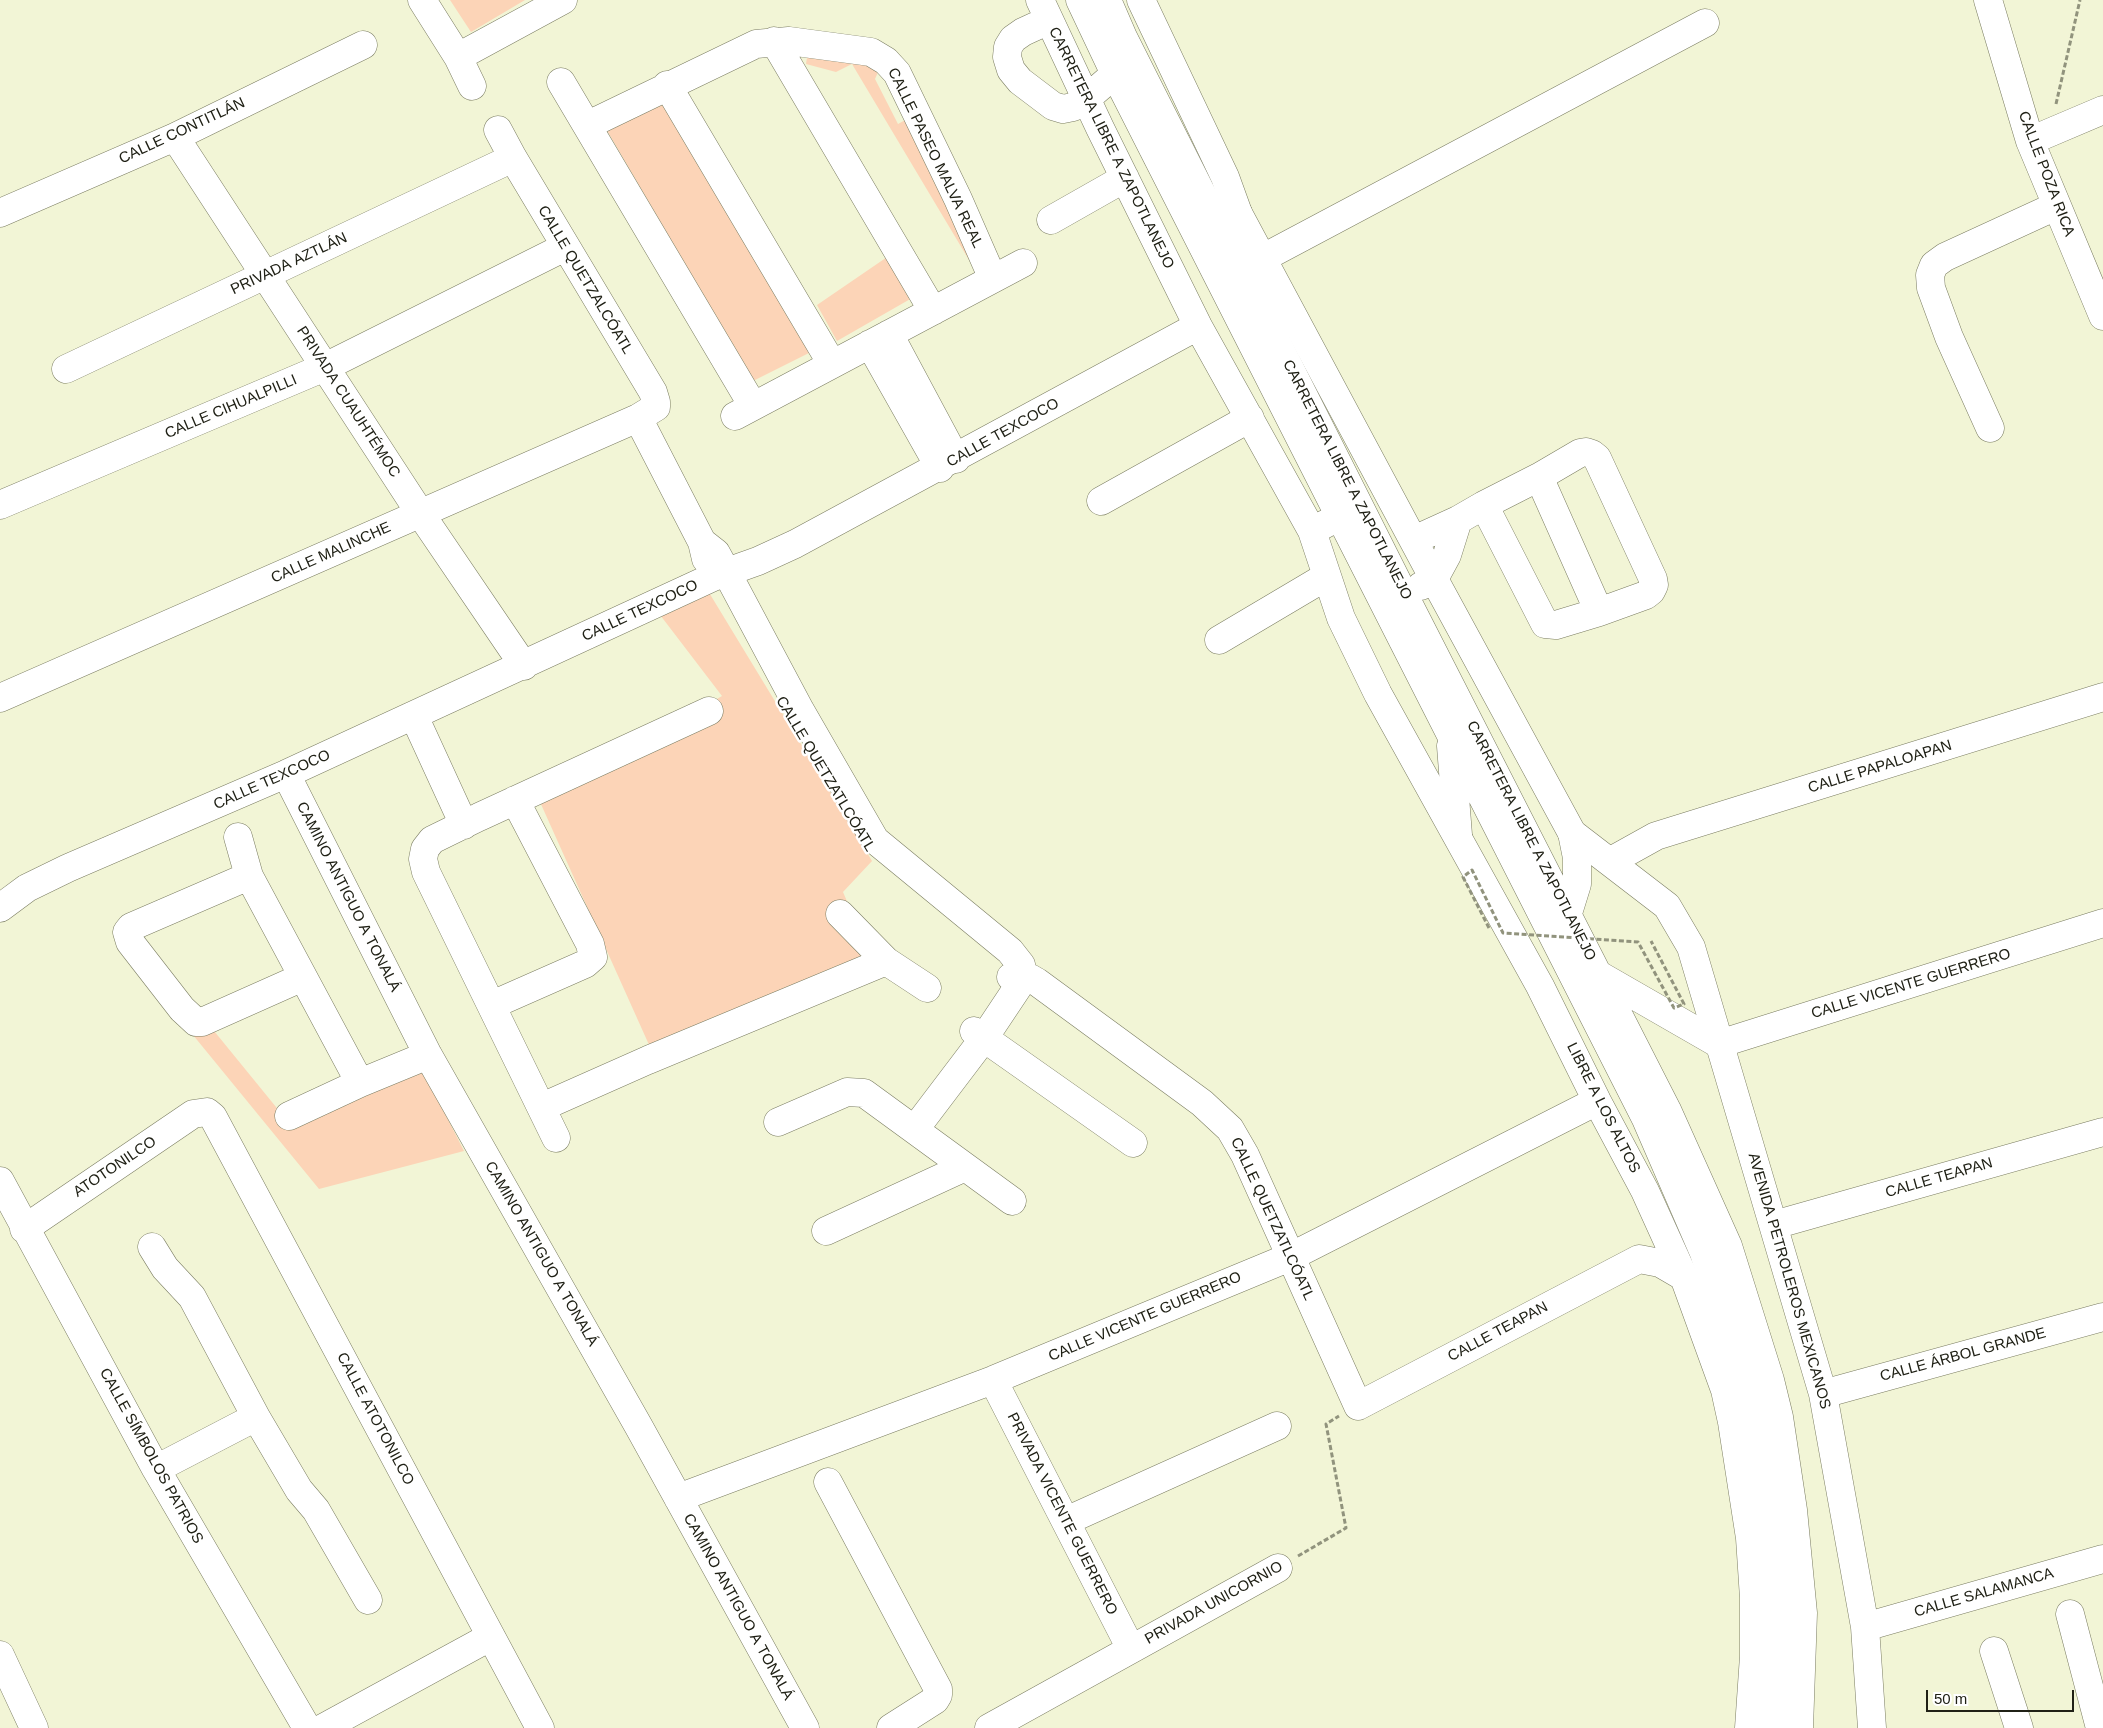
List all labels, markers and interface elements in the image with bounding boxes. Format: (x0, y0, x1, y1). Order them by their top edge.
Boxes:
street label: CARRETERA LIBRE A ZAPOTLANEJO (1044, 24, 1178, 272)
street label: CALLE PASEO MALVA REAL (883, 65, 987, 251)
street label: CALLE CONTITLÁN (116, 94, 248, 168)
street label: CALLE POZA RICA (2014, 109, 2078, 239)
street label: CALLE QUETZALCÓATL (534, 203, 636, 357)
street label: PRIVADA AZTLÁN (228, 229, 350, 299)
street label: PRIVADA CUAUHTÉMOC (292, 323, 404, 481)
street label: CARRETERA LIBRE A ZAPOTLANEJO (1278, 357, 1416, 603)
street label: CALLE CIHUALPILLI (162, 371, 300, 443)
street label: CALLE TEXCOCO (944, 395, 1062, 471)
street label: CALLE MALINCHE (268, 519, 394, 587)
street label: CALLE TEXCOCO (579, 576, 701, 646)
street label: CALLE QUETZATLCÓATL (771, 693, 879, 855)
street label: CARRETERA LIBRE A ZAPOTLANEJO (1462, 718, 1600, 964)
street label: CALLE PAPALOAPAN (1806, 737, 1954, 797)
street label: CALLE TEXCOCO (211, 746, 333, 814)
street label: CAMINO ANTIGUO A TONALÁ (292, 799, 404, 995)
street label: CALLE VICENTE GUERRERO (1809, 945, 2013, 1023)
street label: LIBRE A LOS ALTOS (1562, 1040, 1644, 1176)
street label: ATOTONILCO (70, 1133, 160, 1201)
street label: CALLE QUETZATLCÓATL (1226, 1135, 1318, 1303)
street label: AVENIDA PETROLEROS MEXICANOS (1744, 1151, 1834, 1411)
street label: CALLE TEAPAN (1883, 1154, 1995, 1202)
street label: CAMINO ANTIGUO A TONALÁ (481, 1158, 601, 1350)
street label: CALLE VICENTE GUERRERO (1046, 1268, 1244, 1366)
street label: CALLE TEAPAN (1445, 1298, 1551, 1366)
street label: CALLE ÁRBOL GRANDE (1878, 1324, 2048, 1386)
street label: CALLE ATOTONILCO (332, 1350, 418, 1488)
street label: CALLE SÍMBOLOS PATRIOS (95, 1365, 207, 1547)
street label: PRIVADA VICENTE GUERRERO (1003, 1410, 1121, 1618)
street label: CAMINO ANTIGUO A TONALÁ (679, 1511, 797, 1703)
street label: PRIVADA UNICORNIO (1142, 1558, 1286, 1648)
street label: CALLE SALAMANCA (1912, 1564, 2056, 1622)
scale bar (1928, 1680, 2076, 1712)
text: 50 m (1934, 1690, 1967, 1707)

